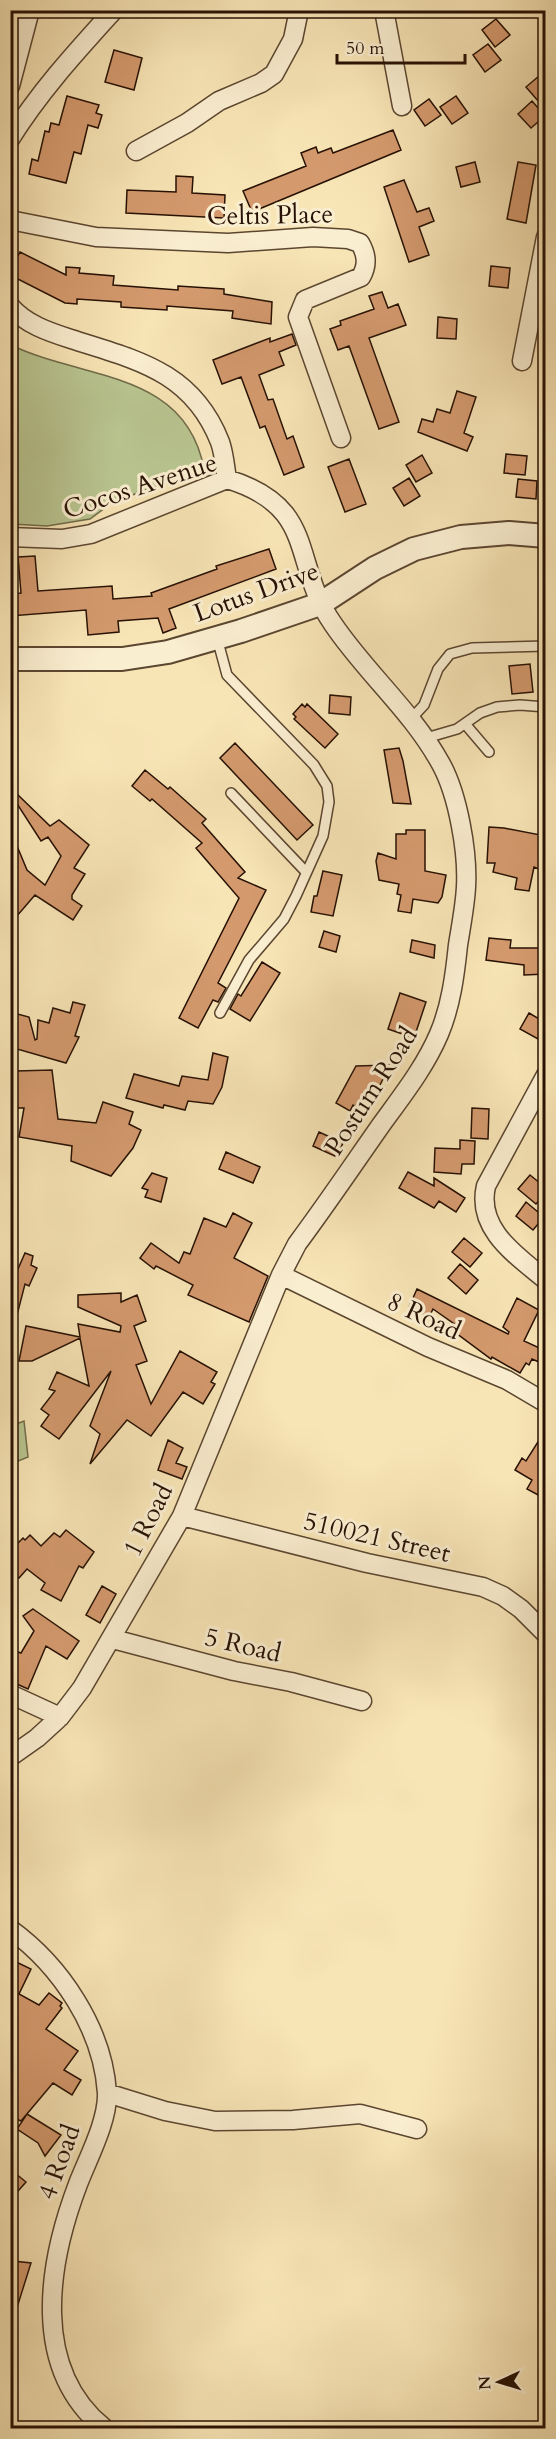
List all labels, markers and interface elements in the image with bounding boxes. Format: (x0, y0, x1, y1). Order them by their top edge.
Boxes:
scale bar (337, 27, 464, 65)
text: 50 m (346, 36, 385, 61)
street label: Celtis Place (207, 196, 333, 234)
street label: Cocos Avenue (59, 445, 221, 527)
street label: Lotus Drive (189, 553, 323, 631)
street label: Postum Road (316, 1020, 426, 1162)
street label: 8 Road (382, 1284, 467, 1348)
street label: 1 Road (115, 1477, 181, 1562)
street label: 510021 Street (300, 1503, 454, 1571)
street label: 5 Road (201, 1619, 285, 1671)
street label: 4 Road (29, 2119, 89, 2204)
north arrow (469, 2352, 529, 2412)
text: N (474, 2375, 496, 2391)

